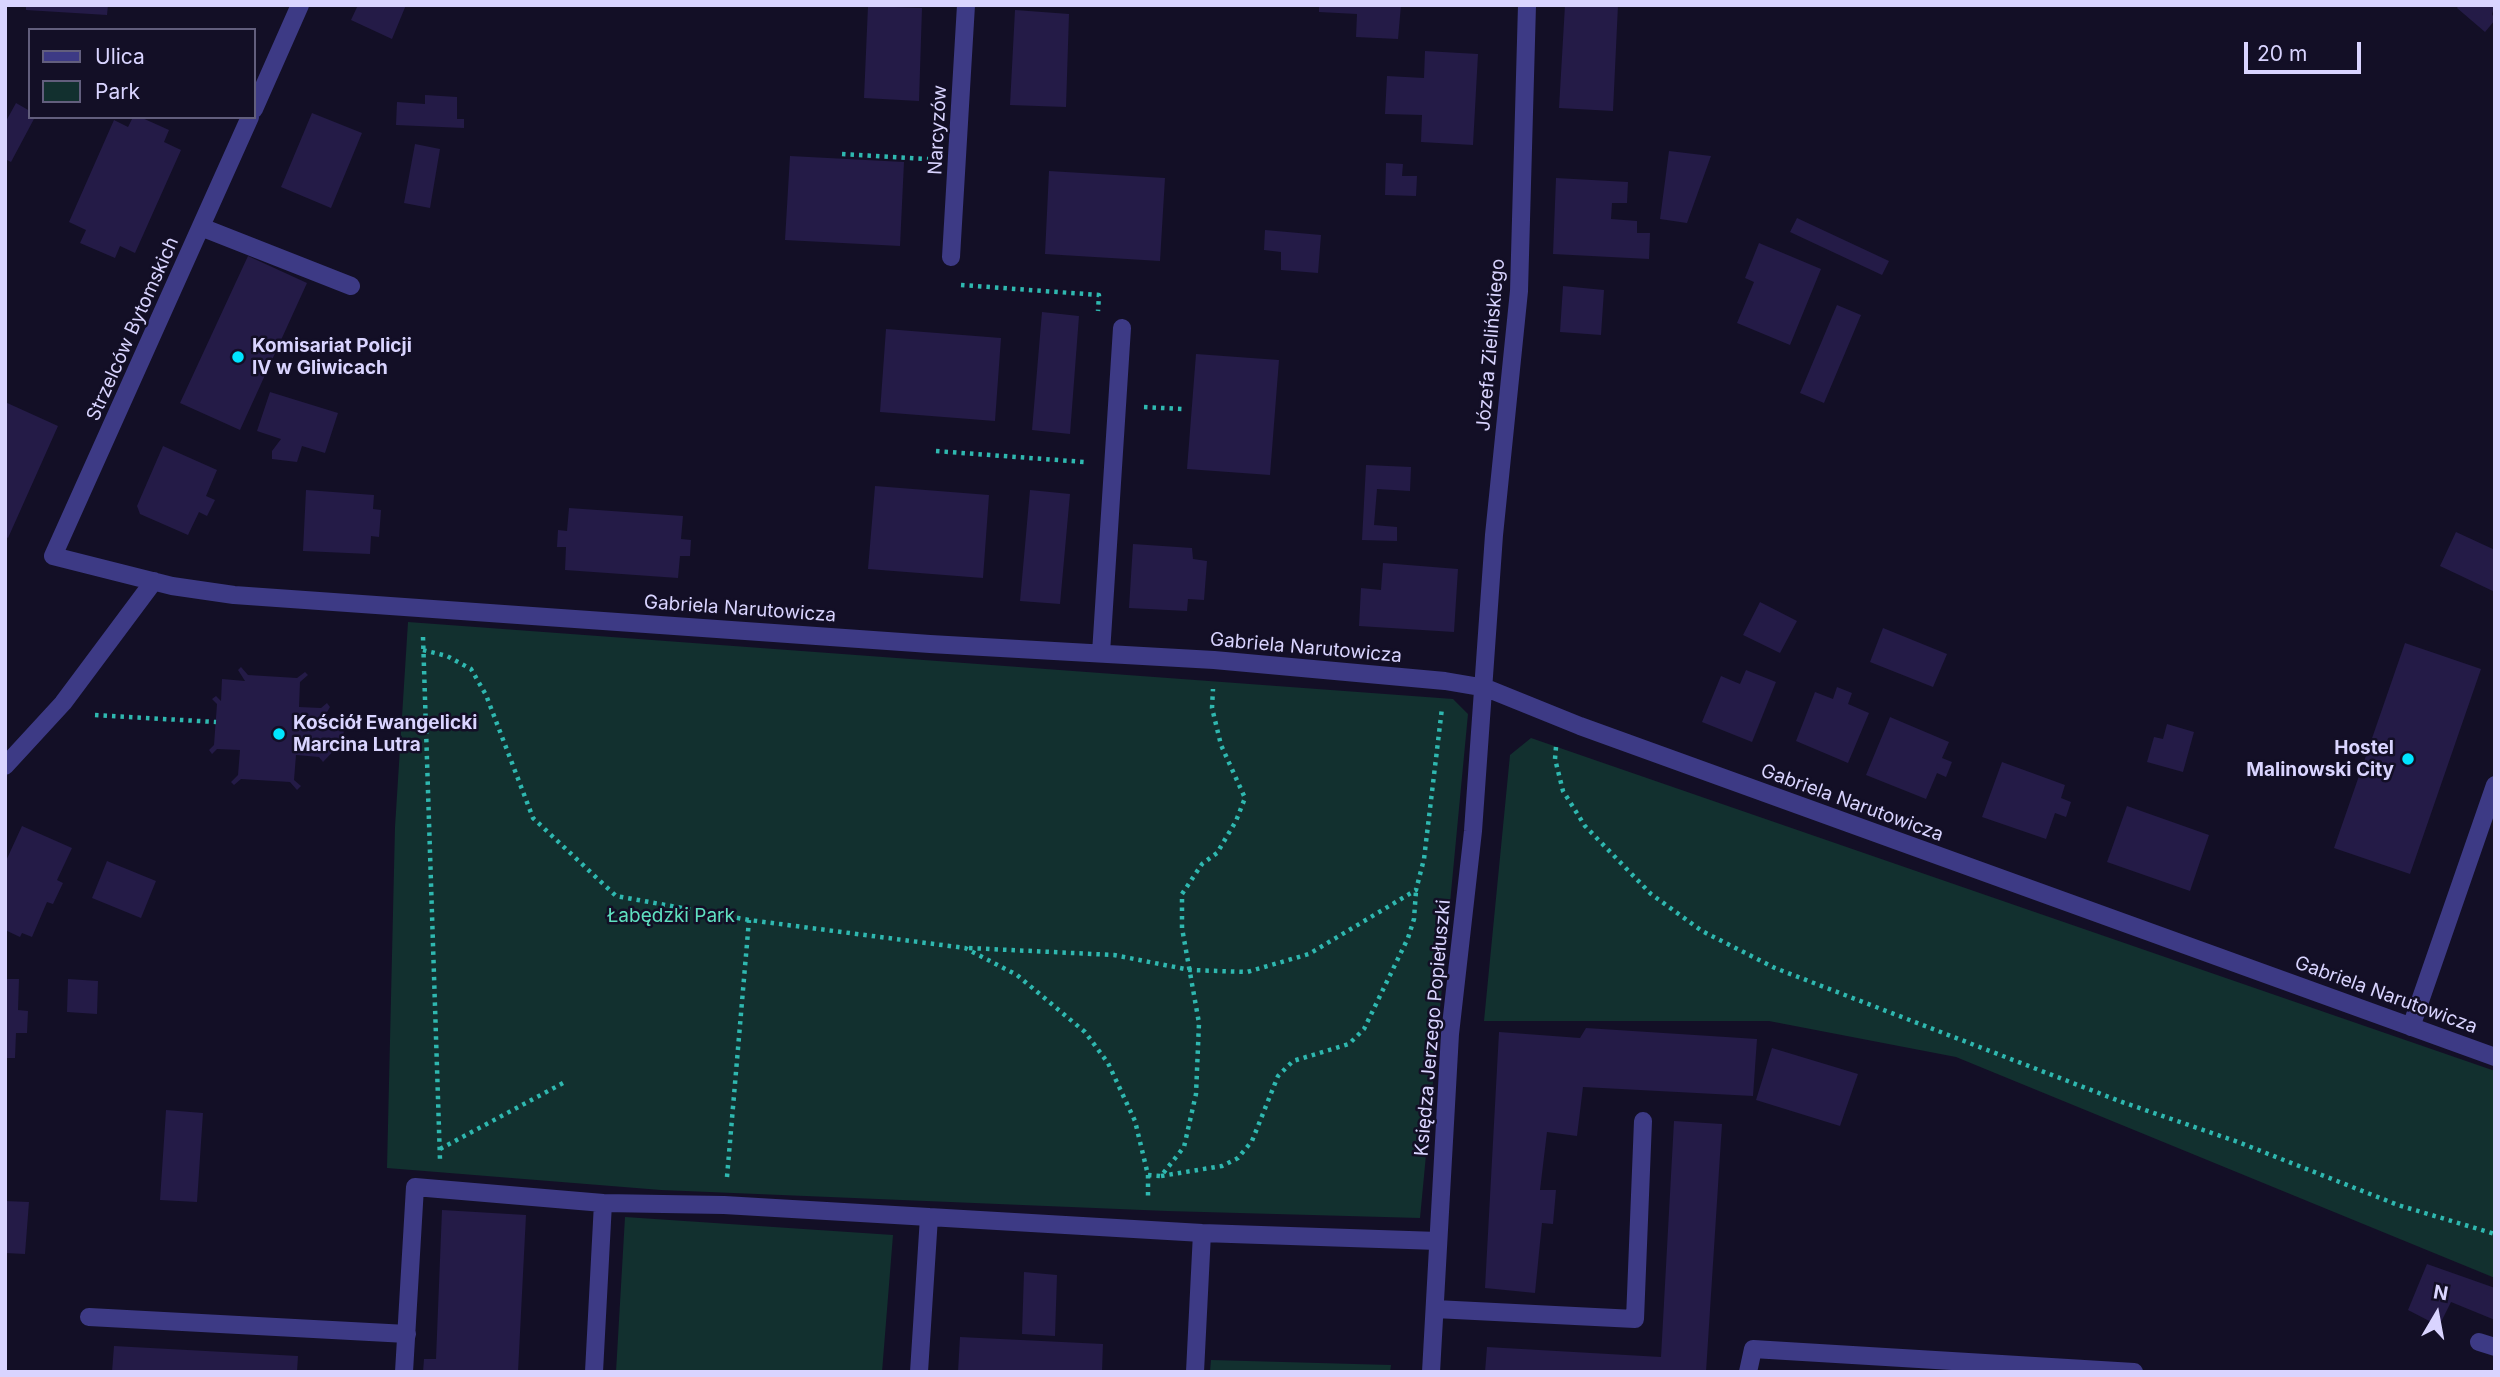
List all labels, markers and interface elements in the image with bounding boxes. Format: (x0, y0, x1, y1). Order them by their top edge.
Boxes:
legend (28, 28, 256, 119)
scale bar (2248, 28, 2365, 72)
text: 20 m (2257, 41, 2307, 66)
text: Ulica (95, 44, 145, 69)
text: Park (95, 79, 140, 104)
street label: Narcyzów (924, 85, 952, 175)
street label: Strzelców Bytomskich (82, 234, 184, 424)
street label: Józefa Zielińskiego (1472, 258, 1510, 432)
place label: Komisariat Policji IV w Gliwicach (252, 335, 412, 379)
marker: Komisariat Policji IV w Gliwicach (230, 349, 246, 365)
street label: Gabriela Narutowicza (643, 591, 837, 627)
street label: Gabriela Narutowicza (1209, 628, 1403, 668)
place label: Kościół Ewangelicki Marcina Lutra (293, 712, 477, 756)
marker: Kościół Ewangelicki Marcina Lutra (271, 726, 287, 742)
place label: Hostel Malinowski City (2246, 737, 2394, 781)
marker: Hostel Malinowski City (2400, 751, 2416, 767)
street label: Gabriela Narutowicza (1758, 759, 1946, 847)
street label: Księdza Jerzego Popiełuszki (1410, 899, 1456, 1157)
park label: Łabędzki Park (607, 905, 735, 927)
street label: Gabriela Narutowicza (2292, 951, 2480, 1039)
north arrow (2402, 1279, 2472, 1349)
text: N (2432, 1280, 2450, 1305)

